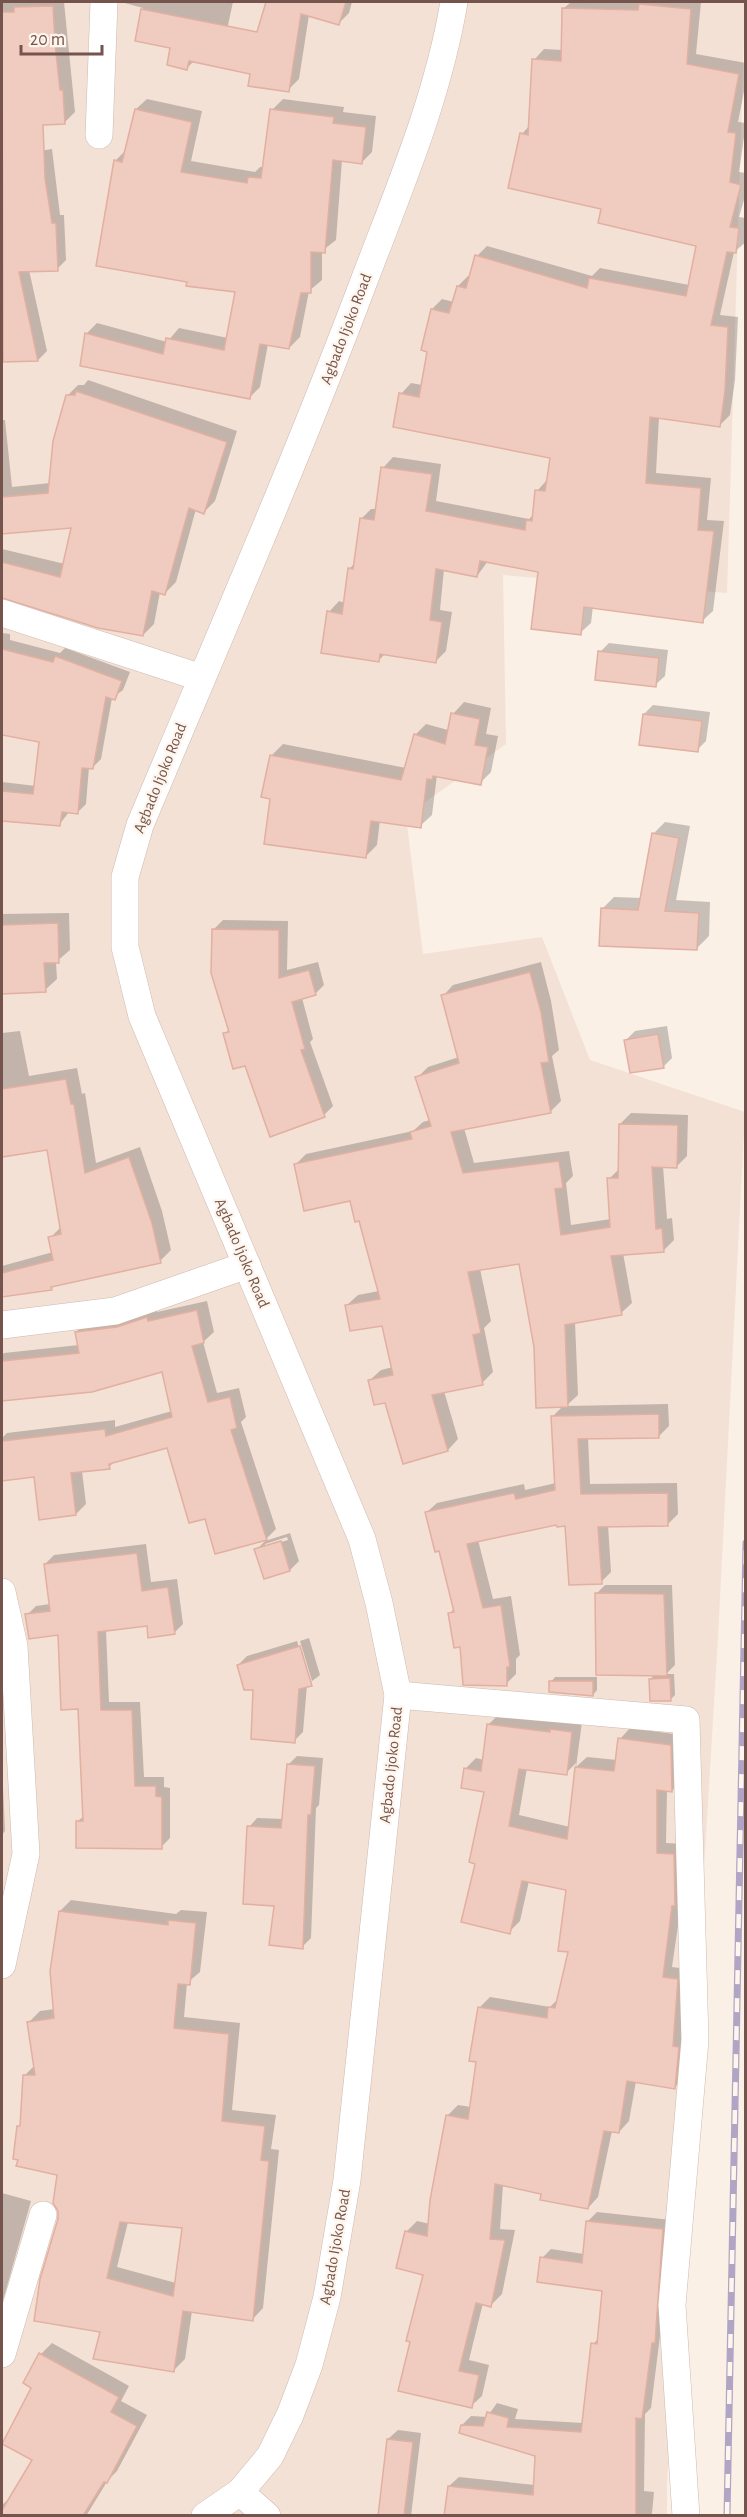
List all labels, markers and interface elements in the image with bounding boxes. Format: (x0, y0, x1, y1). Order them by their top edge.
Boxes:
scale bar (21, 18, 102, 56)
text: 20 m (30, 31, 65, 49)
street label: Agbado Ijoko Road (318, 271, 375, 387)
street label: Agbado Ijoko Road (131, 721, 190, 836)
street label: Agbado Ijoko Road (211, 1196, 272, 1310)
street label: Agbado Ijoko Road (377, 1706, 406, 1824)
street label: Agbado Ijoko Road (317, 2188, 354, 2306)

